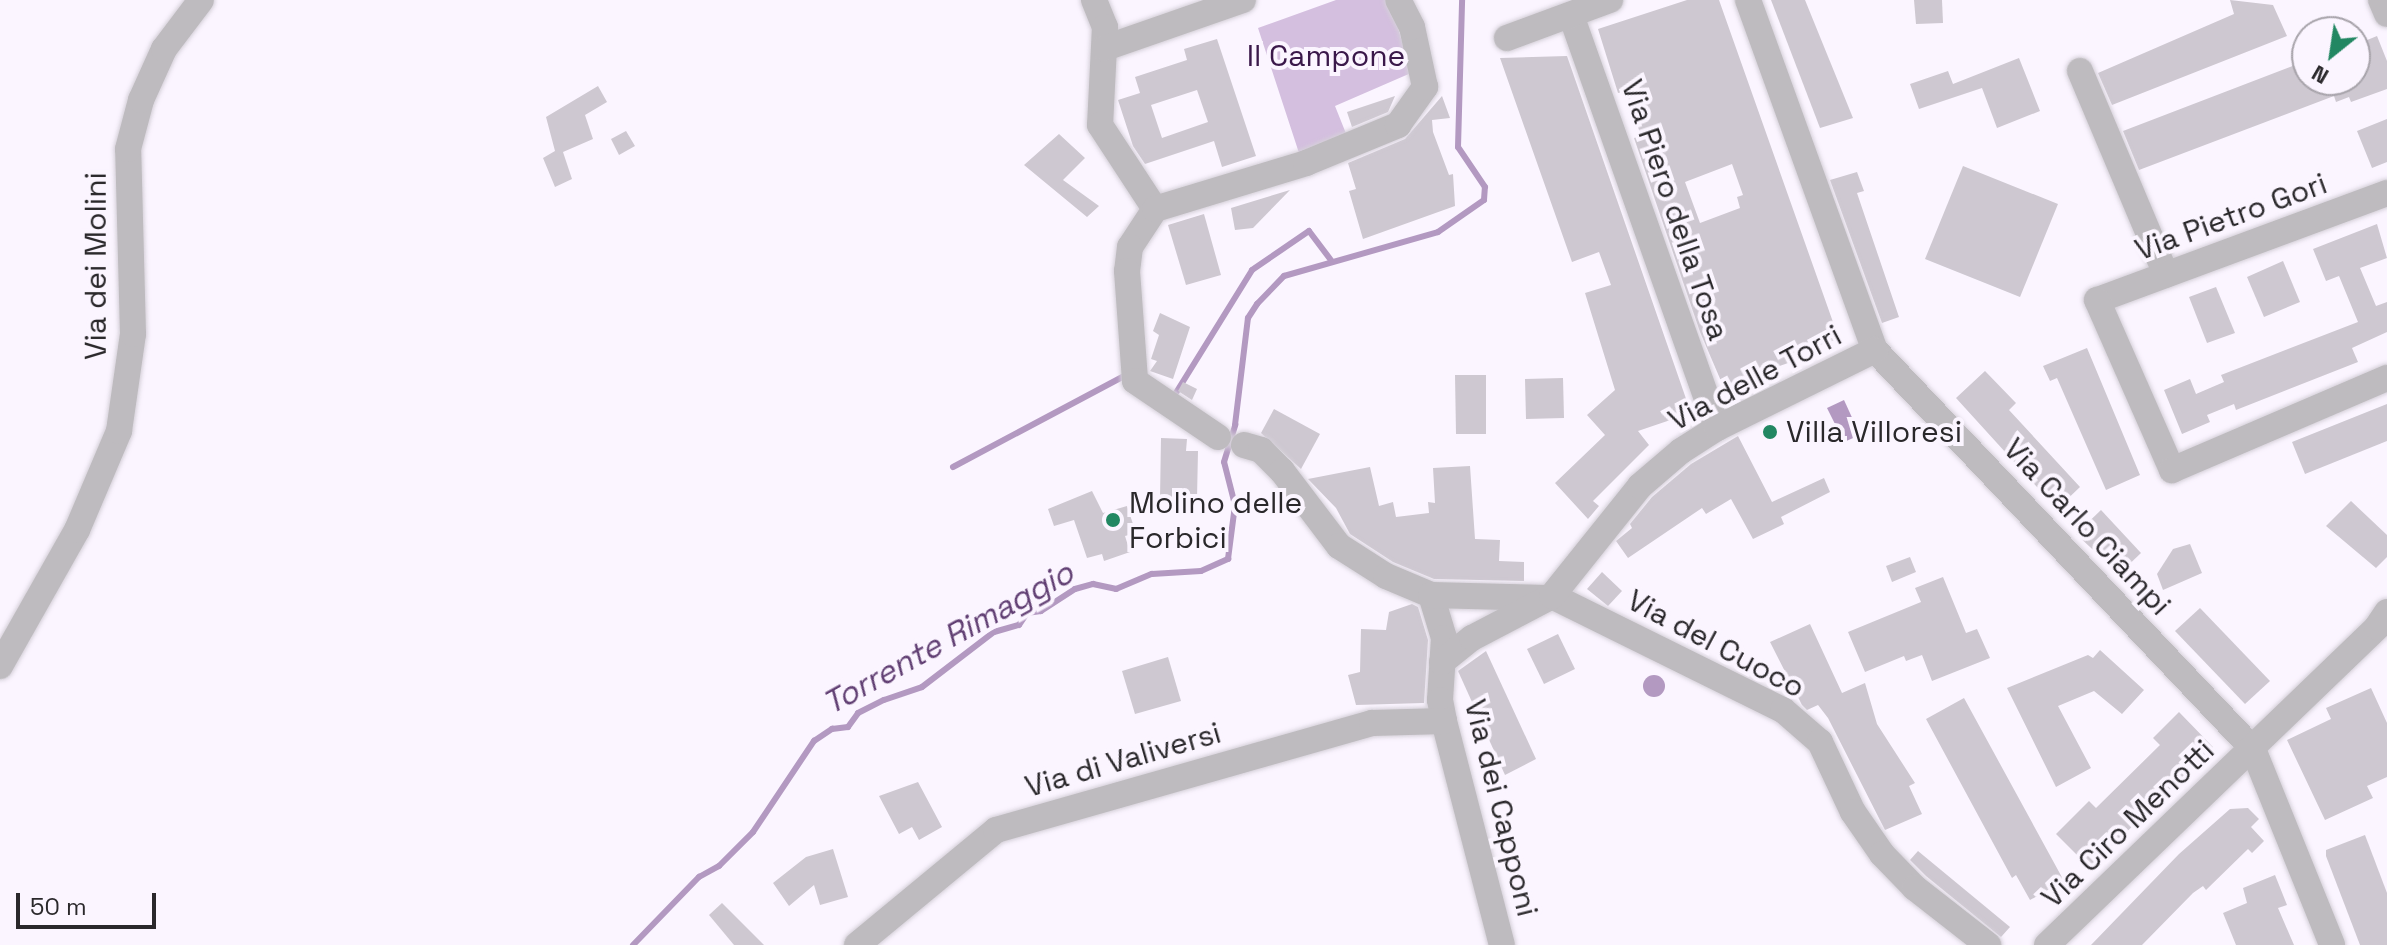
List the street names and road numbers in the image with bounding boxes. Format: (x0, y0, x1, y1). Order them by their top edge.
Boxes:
street label: Via Piero della Tosa (1613, 75, 1737, 345)
street label: Via Pietro Gori (2130, 166, 2332, 268)
street label: Via dei Molini (78, 172, 114, 360)
street label: Via delle Torri (1662, 317, 1848, 439)
street label: Via Carlo Ciampi (1996, 431, 2178, 623)
street label: Via del Cuoco (1621, 582, 1811, 706)
street label: Via dei Capponi (1457, 696, 1545, 920)
street label: Via di Valiversi (1021, 715, 1225, 805)
street label: Via Ciro Menotti (2034, 733, 2222, 915)

